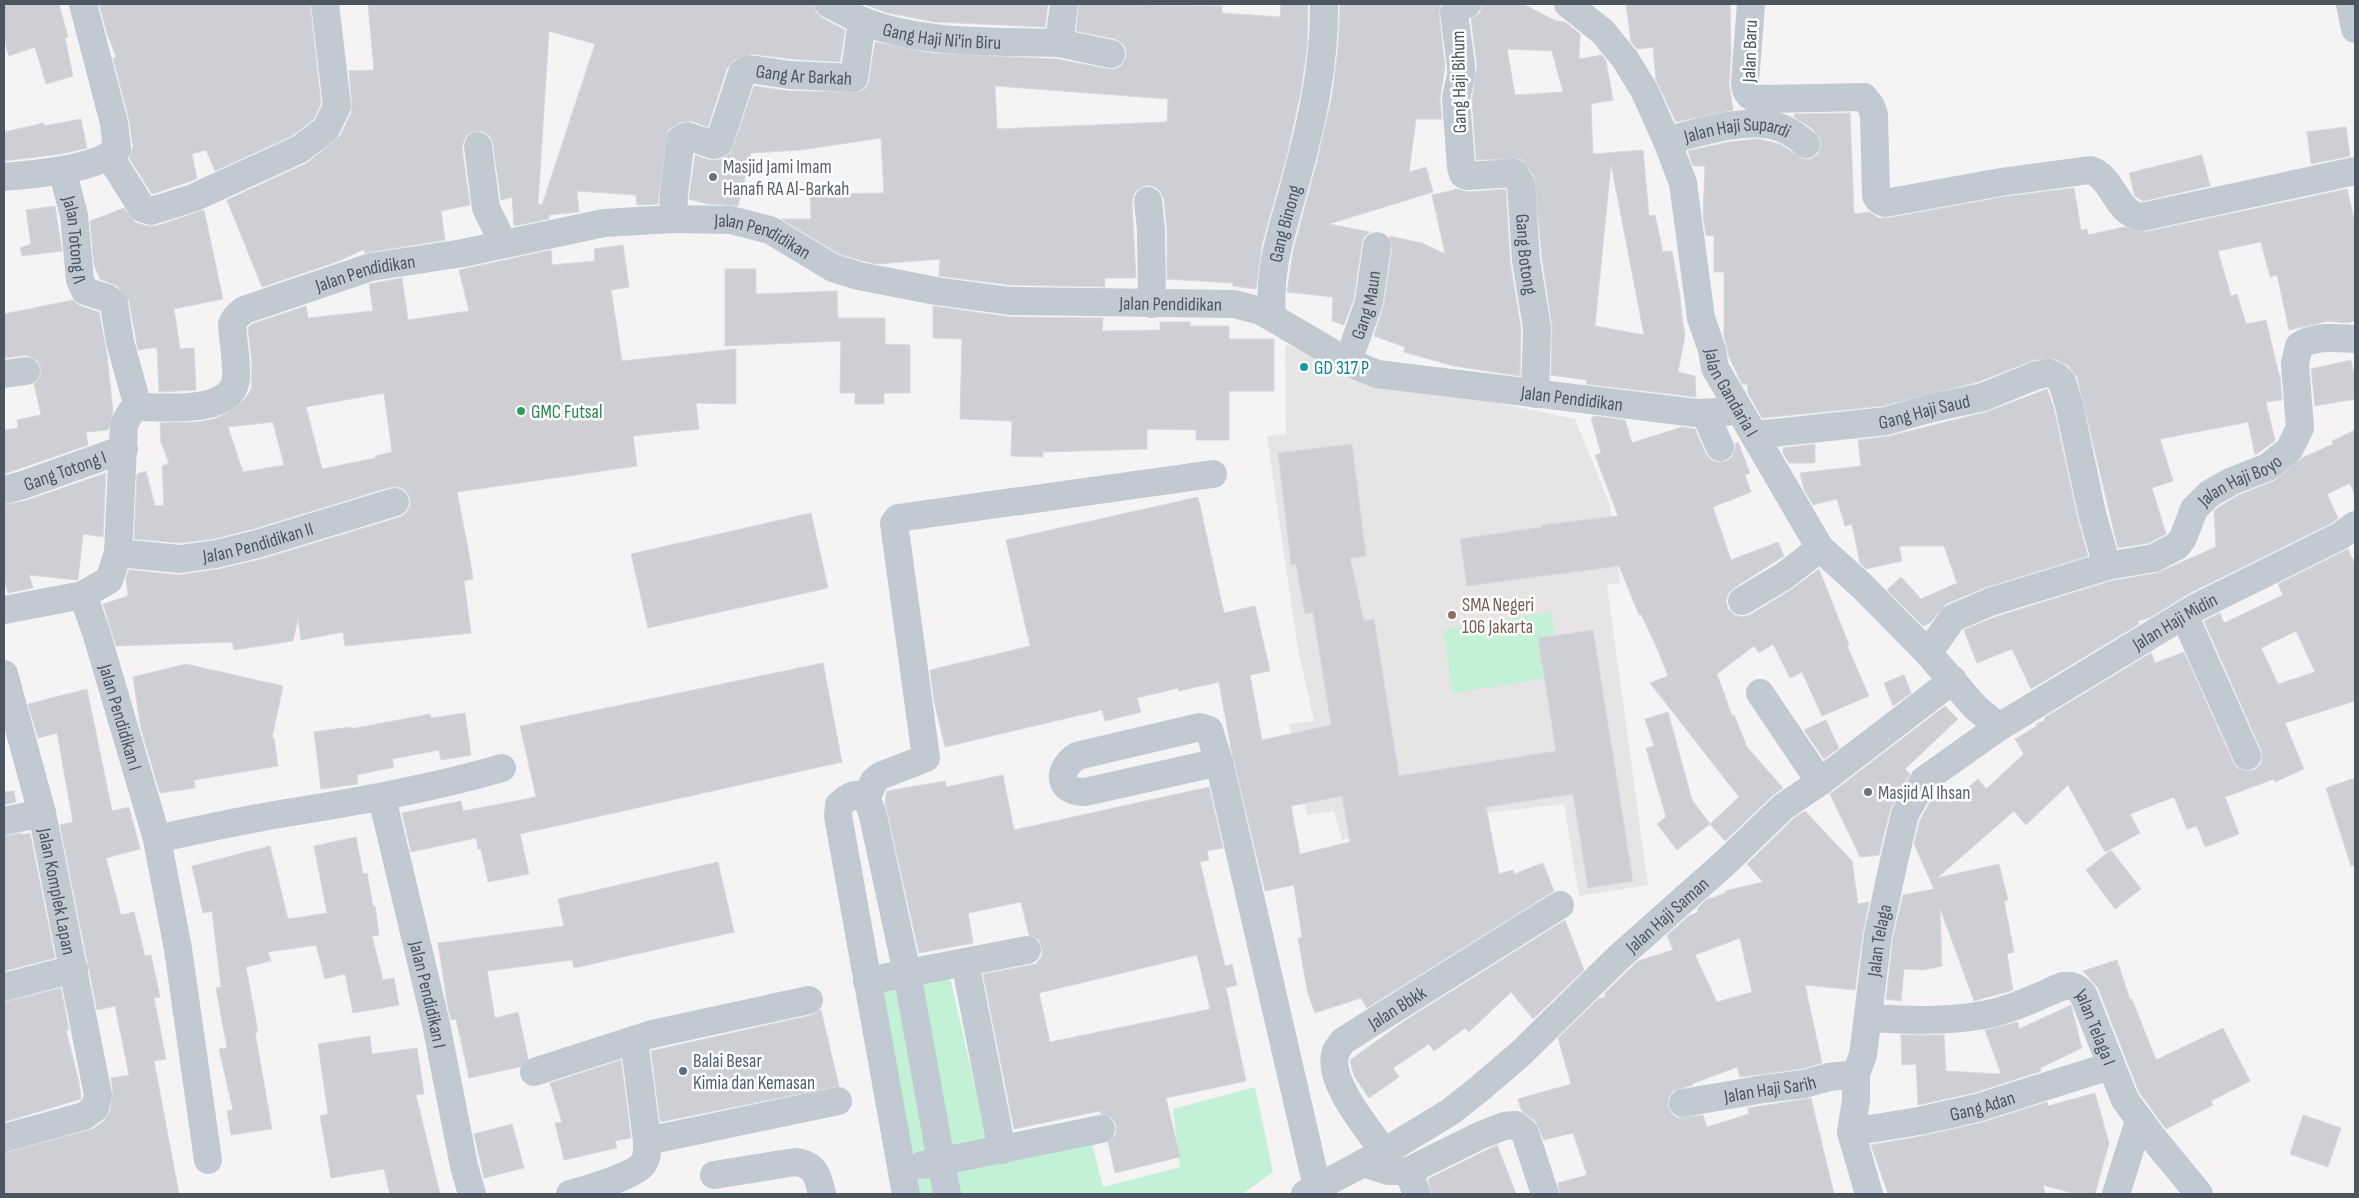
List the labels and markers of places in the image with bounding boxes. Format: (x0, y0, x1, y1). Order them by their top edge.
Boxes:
place label: Masjid Jami Imam Hanafi RA Al-Barkah (723, 156, 849, 201)
marker: Masjid Jami Imam Hanafi RA Al-Barkah (707, 171, 719, 183)
place label: GD 317 P (1314, 357, 1369, 380)
marker: GD 317 P (1298, 361, 1310, 373)
place label: GMC Futsal (531, 401, 602, 424)
marker: GMC Futsal (515, 405, 527, 417)
place label: SMA Negeri 106 Jakarta (1462, 594, 1534, 639)
marker: SMA Negeri 106 Jakarta (1446, 609, 1458, 621)
place label: Masjid Al Ihsan (1878, 782, 1970, 805)
marker: Masjid Al Ihsan (1862, 786, 1874, 798)
place label: Balai Besar Kimia dan Kemasan (693, 1050, 815, 1095)
marker: Balai Besar Kimia dan Kemasan (677, 1065, 689, 1077)

